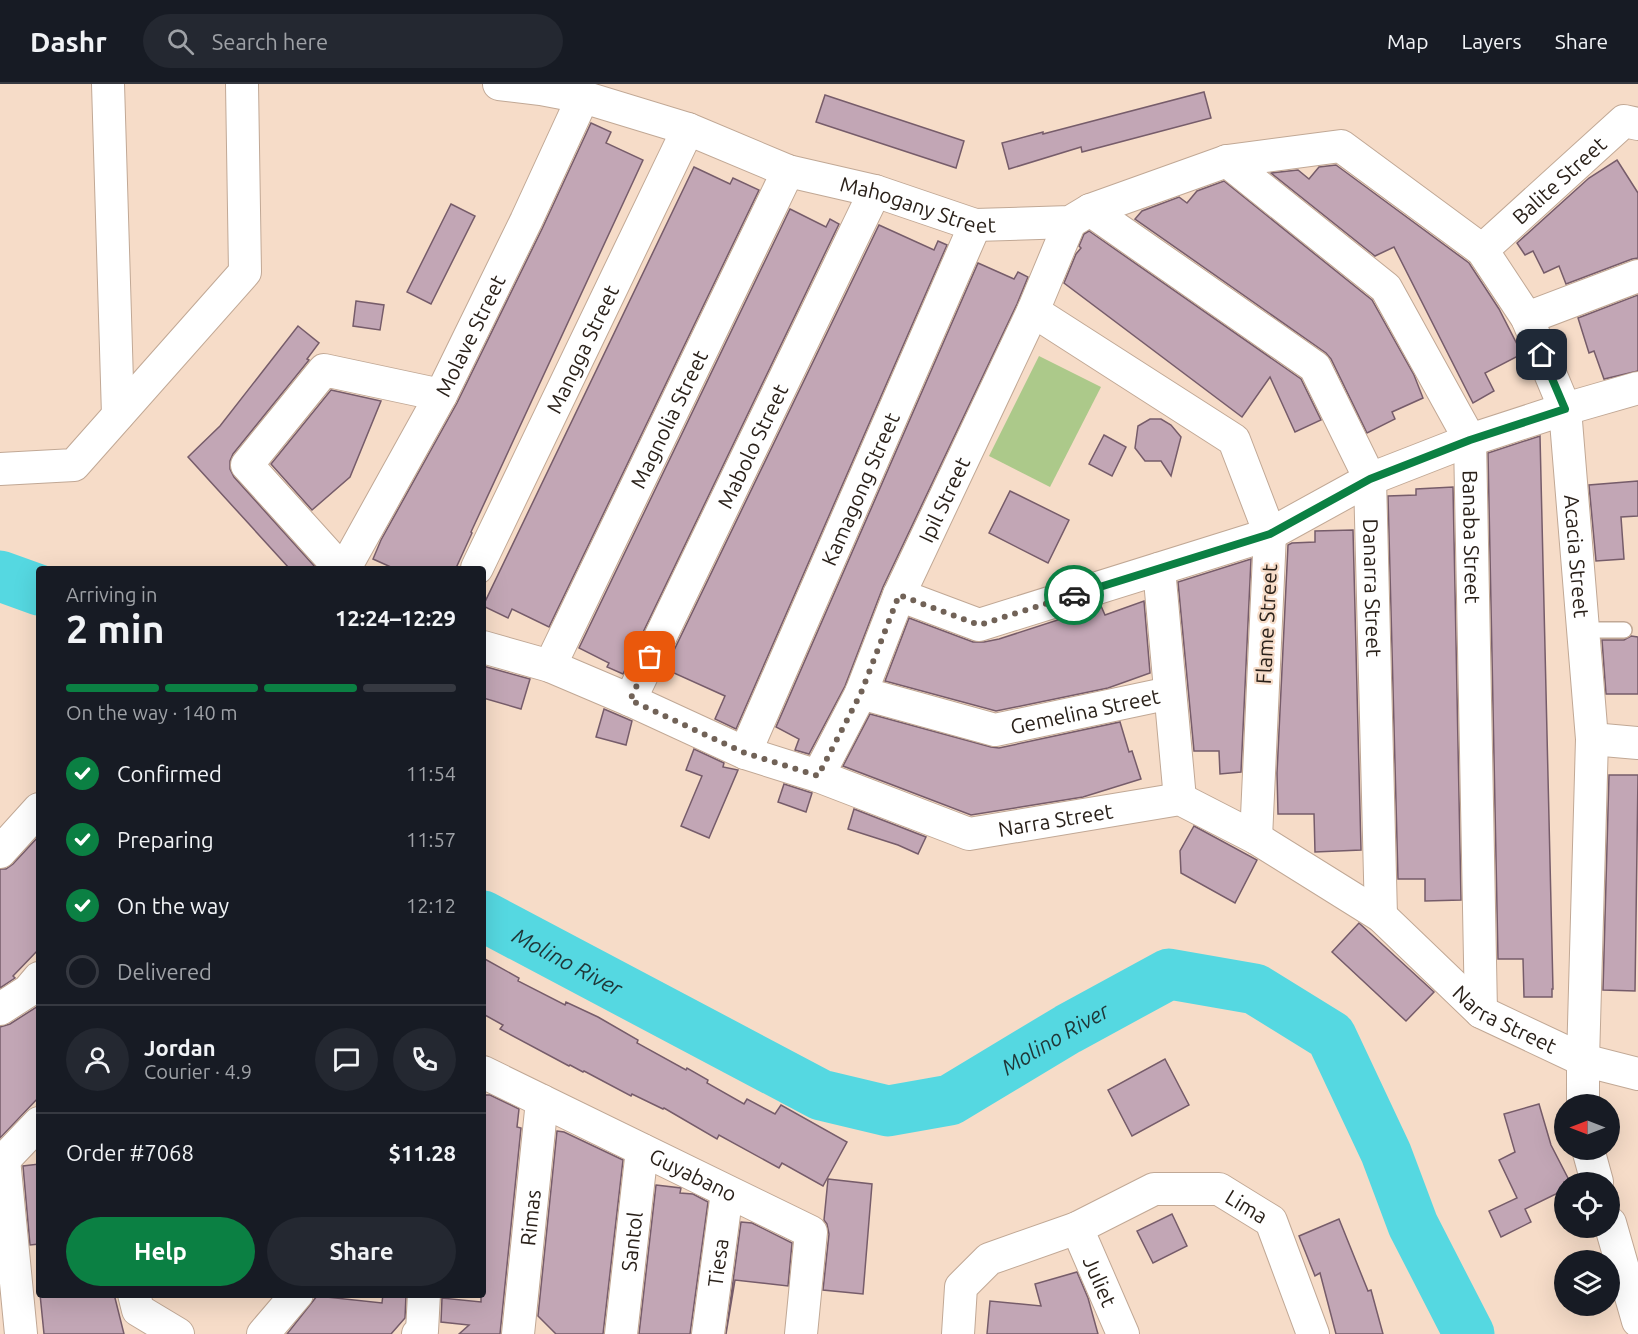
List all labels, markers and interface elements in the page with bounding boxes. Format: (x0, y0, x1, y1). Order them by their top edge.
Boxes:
search box (143, 14, 563, 68)
icon: search (164, 25, 197, 58)
text: Dashr (30, 26, 107, 57)
text: Search here (212, 29, 328, 54)
text: Map (1387, 29, 1428, 53)
text: Layers (1461, 29, 1522, 53)
text: Share (1555, 29, 1608, 53)
street label: Balite Street (1507, 131, 1611, 229)
street label: Mahogany Street (838, 171, 996, 237)
street label: Molave Street (430, 271, 510, 400)
street label: Mangga Street (541, 281, 623, 417)
pin (1516, 329, 1567, 380)
icon: home (1525, 338, 1558, 371)
street label: Magnolia Street (625, 346, 712, 492)
street label: Mabolo Street (712, 380, 792, 512)
street label: Kamagong Street (816, 409, 904, 569)
street label: Ipil Street (914, 453, 974, 546)
street label: Banaba Street (1459, 470, 1485, 604)
street label: Acacia Street (1560, 494, 1594, 619)
street label: Danarra Street (1359, 518, 1386, 657)
street label: Flame Street (1251, 563, 1281, 685)
courier (1044, 565, 1104, 625)
icon: car (1058, 579, 1091, 612)
text: Arriving in (66, 583, 157, 606)
text: 12:24–12:29 (335, 605, 456, 630)
text: 2 min (66, 607, 165, 650)
pin (624, 631, 675, 682)
icon: bag (633, 640, 666, 673)
street label: Gemelina Street (1008, 683, 1162, 738)
text: On the way · 140 m (66, 701, 238, 724)
icon: check (66, 757, 99, 790)
text: Confirmed (117, 761, 222, 786)
text: 11:54 (406, 762, 456, 785)
street label: Narra Street (996, 798, 1115, 841)
icon: check (66, 823, 99, 856)
text: Preparing (117, 827, 214, 852)
text: 11:57 (406, 828, 456, 851)
icon: check (66, 889, 99, 922)
text: On the way (117, 893, 229, 918)
text: 12:12 (406, 894, 456, 917)
water label: Molino River (509, 922, 627, 1000)
text: Delivered (117, 959, 212, 984)
street label: Narra Street (1448, 980, 1561, 1058)
water label: Molino River (996, 997, 1113, 1079)
button: person (66, 1028, 129, 1091)
button: chat (315, 1028, 378, 1091)
button: phone (393, 1028, 456, 1091)
text: Jordan (144, 1035, 216, 1060)
text: Courier · 4.9 (144, 1060, 252, 1083)
north arrow (1554, 1094, 1620, 1160)
map controls (1554, 1094, 1620, 1316)
text: Order #7068 (66, 1140, 194, 1165)
text: $11.28 (389, 1140, 456, 1165)
street label: Guyabano (646, 1143, 741, 1206)
button: locate (1554, 1172, 1620, 1238)
street label: Lima (1222, 1184, 1272, 1228)
street label: Rimas (515, 1188, 545, 1247)
street label: Santol (616, 1211, 647, 1273)
button: Help (66, 1217, 255, 1286)
button: Share (267, 1217, 456, 1286)
street label: Tiesa (702, 1237, 733, 1288)
button: layers (1554, 1250, 1620, 1316)
street label: Juliet (1079, 1252, 1122, 1310)

